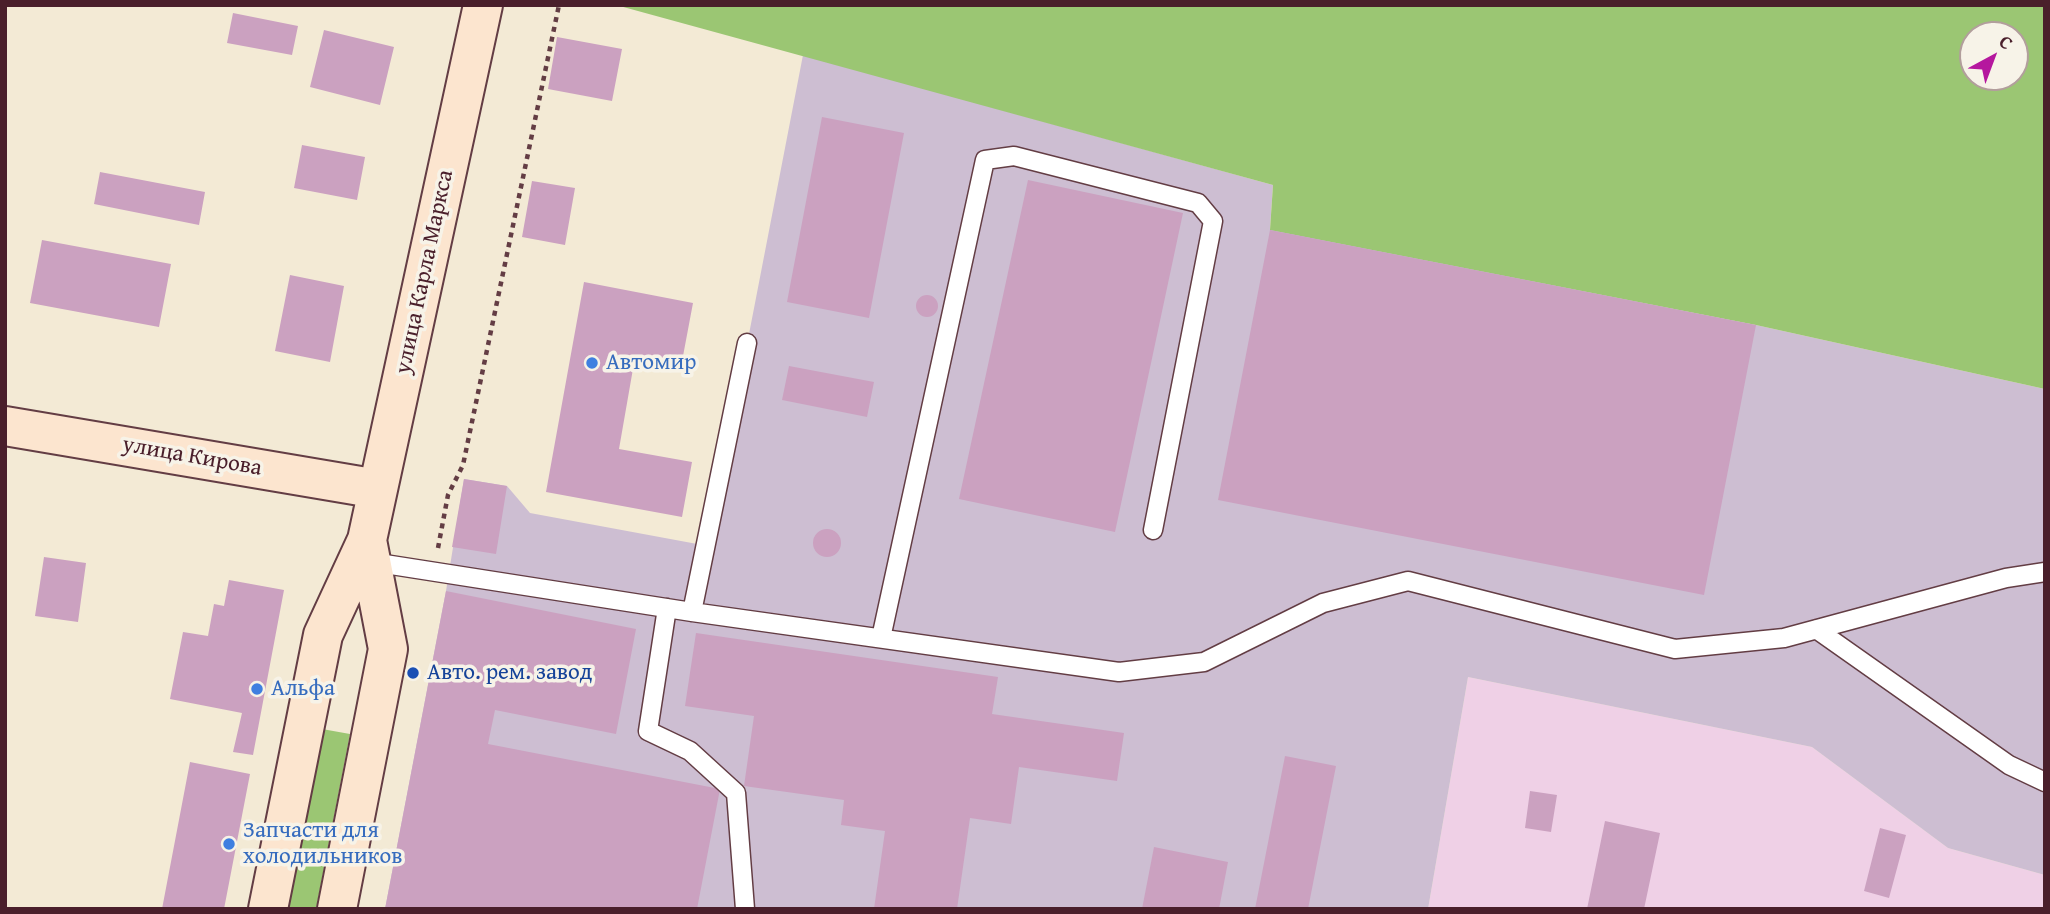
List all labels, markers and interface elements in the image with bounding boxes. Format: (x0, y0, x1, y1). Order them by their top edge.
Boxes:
north arrow (1959, 21, 2029, 91)
text: С (1993, 28, 2020, 56)
street label: улица Карла Маркса (390, 167, 460, 377)
place label: Автомир (606, 349, 697, 377)
marker: Автомир (584, 355, 600, 371)
street label: улица Кирова (120, 431, 264, 483)
place label: Авто. рем. завод (427, 659, 592, 687)
marker: Авто. рем. завод (405, 665, 421, 681)
place label: Альфа (271, 675, 335, 703)
marker: Альфа (249, 681, 265, 697)
place label: Запчасти для холодильников (243, 817, 403, 871)
marker: Запчасти для холодильников (221, 836, 237, 852)

